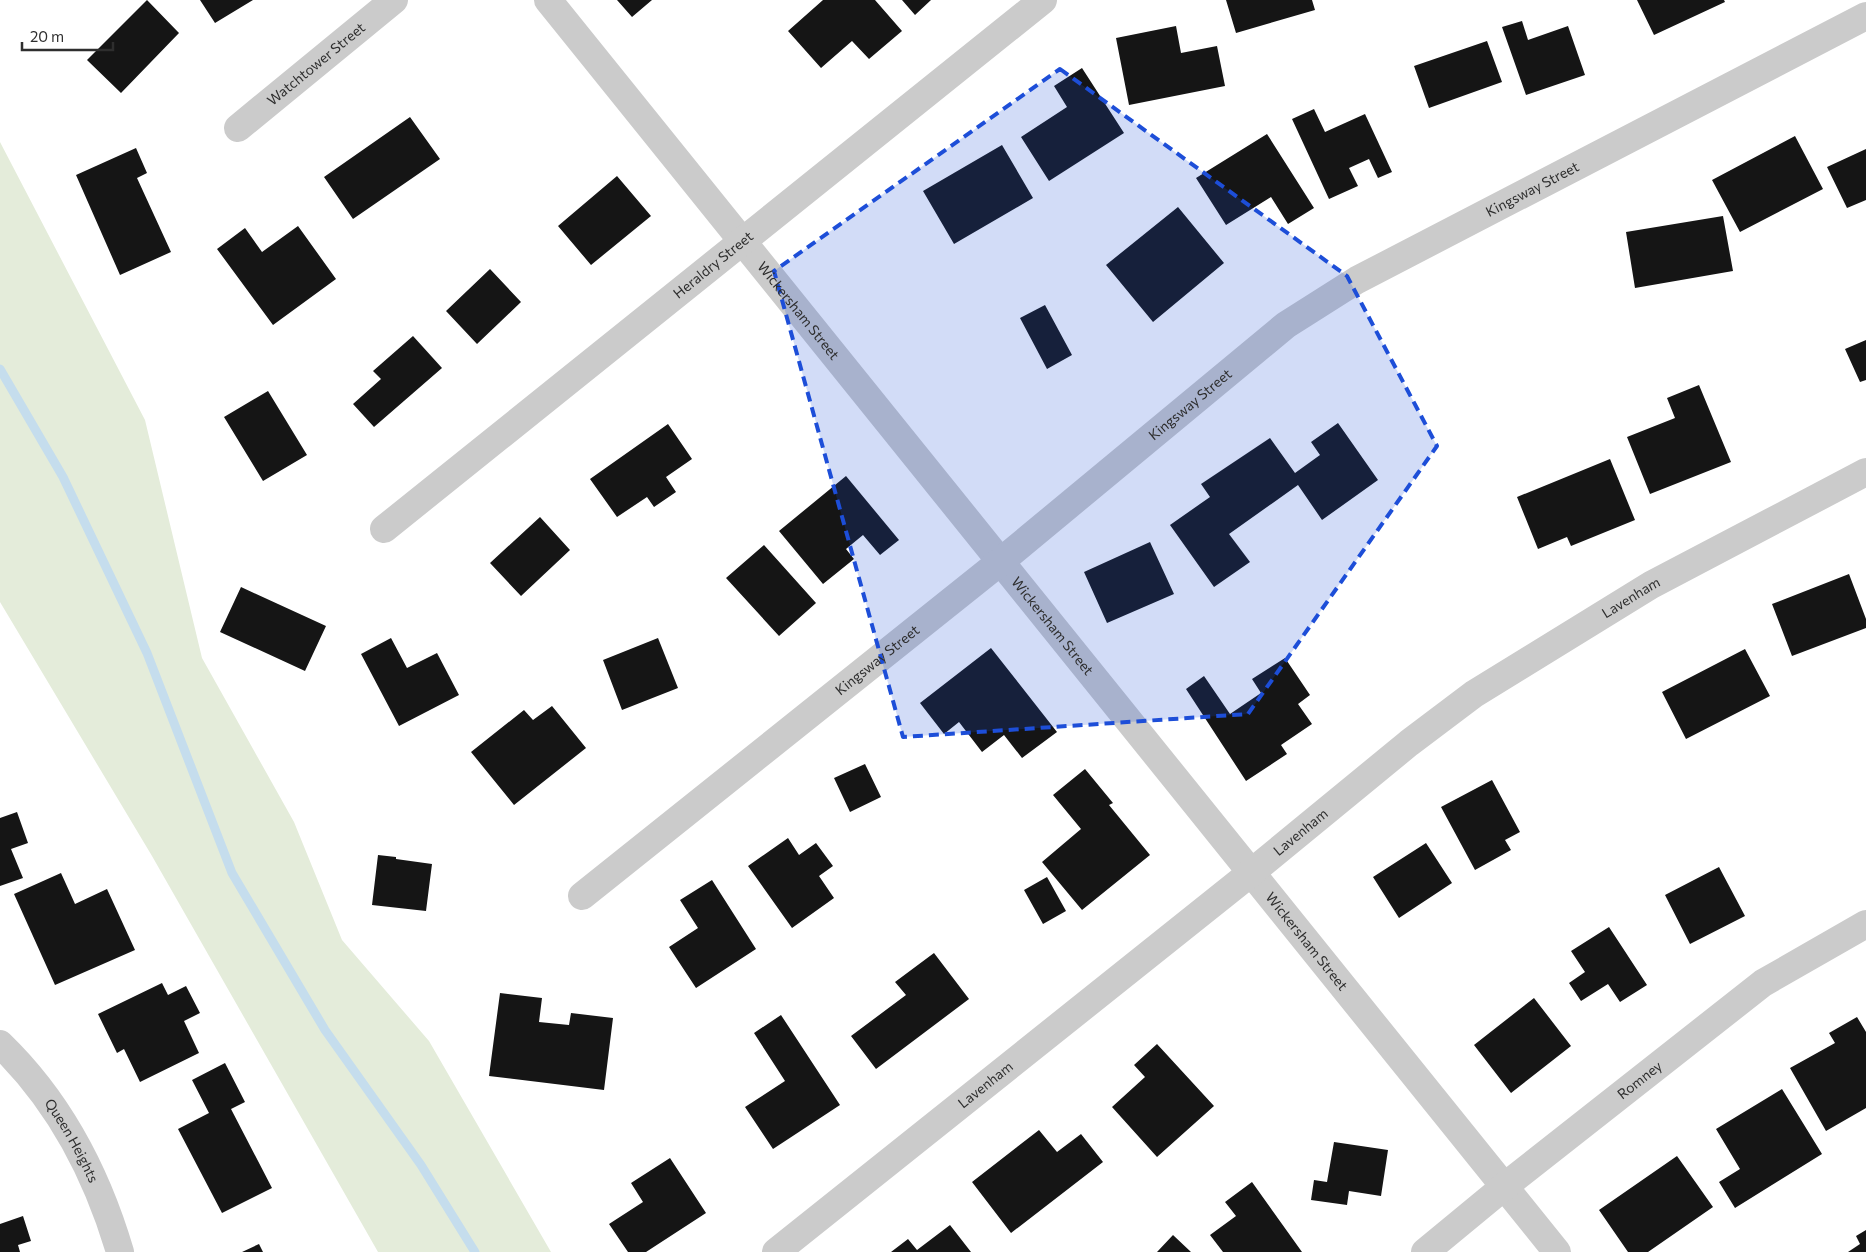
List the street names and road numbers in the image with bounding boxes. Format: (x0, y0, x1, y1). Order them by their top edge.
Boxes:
street label: Watchtower Street (263, 18, 368, 109)
street label: Kingsway Street (1483, 157, 1582, 220)
street label: Heraldry Street (669, 227, 756, 302)
street label: Wickersham Street (754, 258, 844, 363)
street label: Kingsway Street (1145, 365, 1235, 443)
street label: Wickersham Street (1008, 573, 1098, 678)
street label: Lavenham (1599, 573, 1663, 621)
street label: Kingsway Street (832, 621, 923, 698)
street label: Lavenham (1270, 804, 1331, 859)
street label: Wickersham Street (1262, 889, 1352, 994)
street label: Lavenham (954, 1057, 1016, 1111)
street label: Romney (1614, 1057, 1665, 1102)
street label: Queen Heights (42, 1095, 103, 1185)

